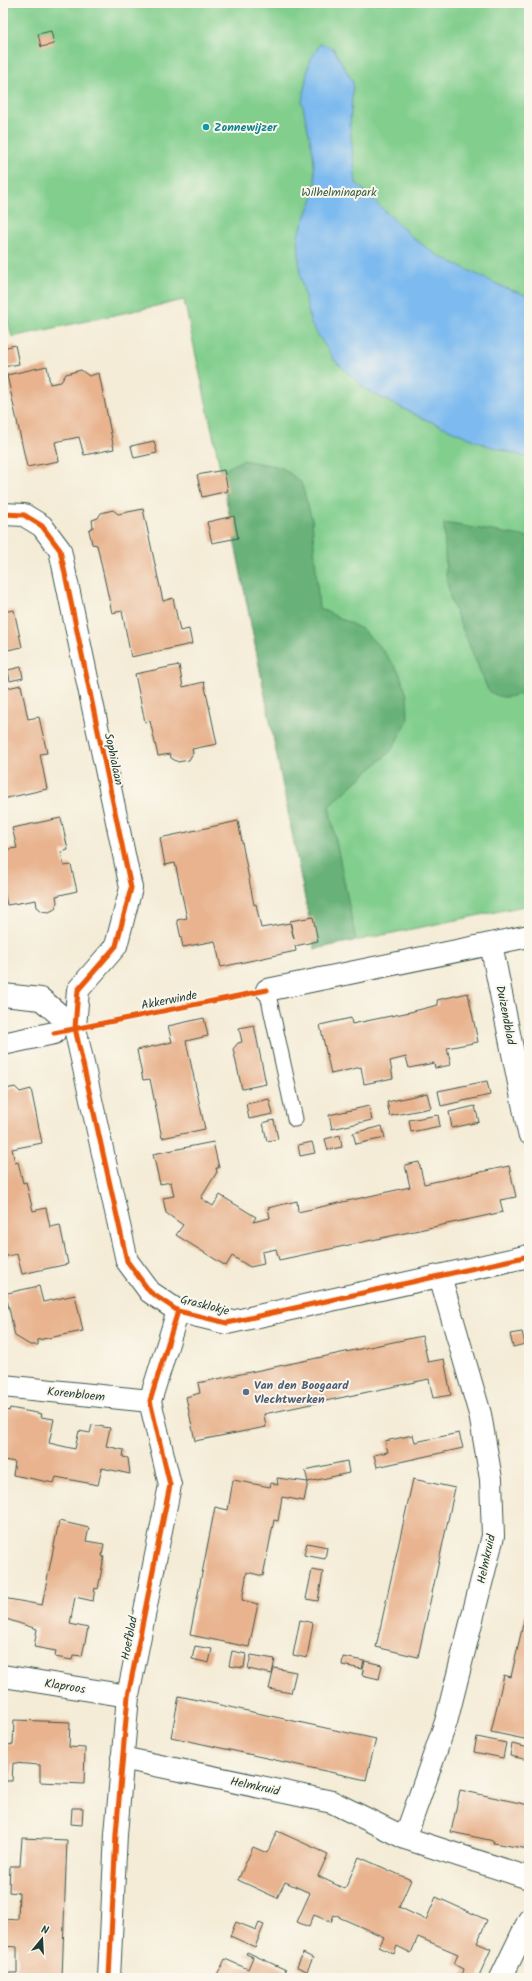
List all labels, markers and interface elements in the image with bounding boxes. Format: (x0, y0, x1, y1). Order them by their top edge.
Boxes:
place label: Zonnewijzer (214, 118, 278, 137)
marker: Zonnewijzer (201, 122, 211, 132)
park label: Wilhelminapark (301, 183, 377, 202)
street label: Sophialaan (99, 731, 128, 787)
street label: Duizendblad (490, 984, 521, 1047)
street label: Akkerwinde (139, 986, 199, 1015)
street label: Grasklokje (178, 1290, 232, 1321)
place label: Van den Boogaard Vlechtwerken (254, 1376, 349, 1409)
street label: Korenbloem (46, 1382, 106, 1407)
marker: Van den Boogaard Vlechtwerken (241, 1387, 251, 1397)
street label: Helmkruid (472, 1532, 501, 1586)
street label: Hoefblad (116, 1614, 143, 1662)
street label: Klaproos (43, 1674, 87, 1699)
street label: Helmkruid (228, 1772, 282, 1801)
north arrow (22, 1919, 62, 1959)
text: N (39, 1921, 51, 1940)

